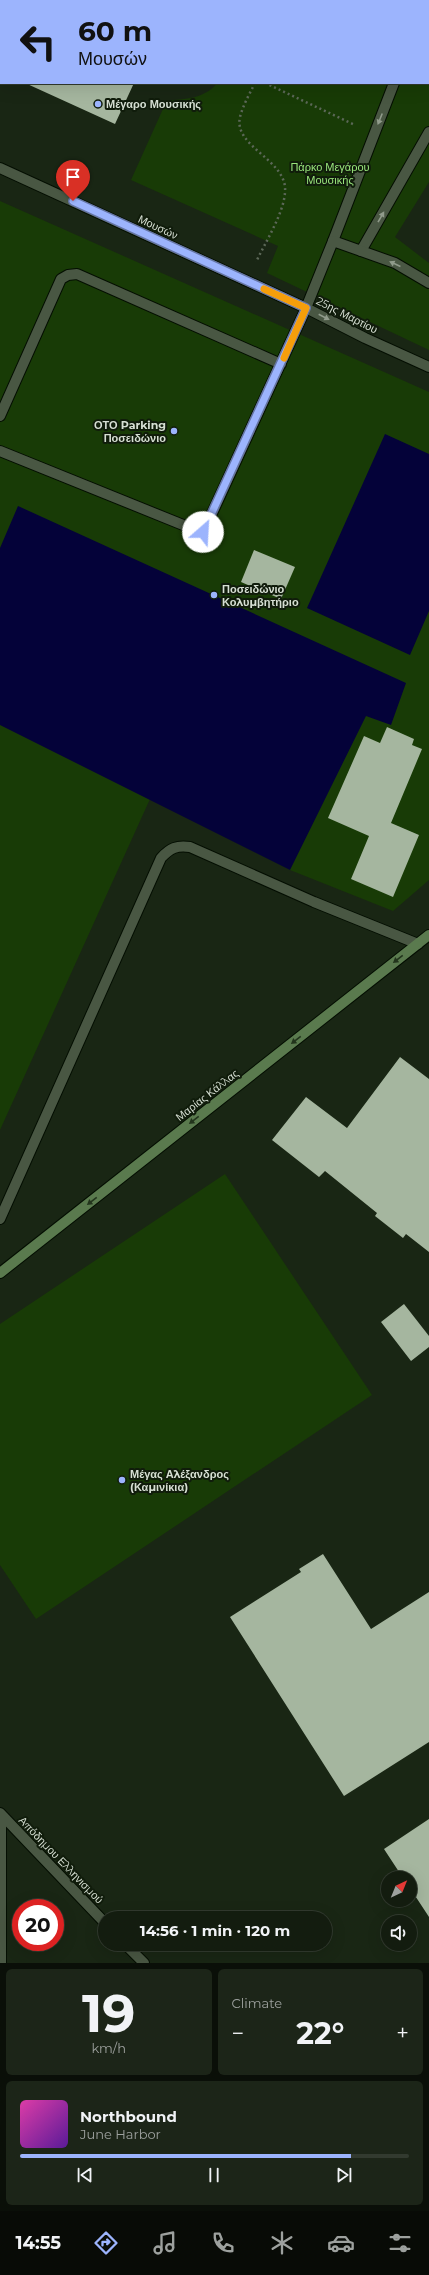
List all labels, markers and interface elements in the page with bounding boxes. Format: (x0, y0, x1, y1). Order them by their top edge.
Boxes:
text: 60 m (78, 14, 152, 48)
icon: left (12, 16, 64, 68)
text: Μουσών (78, 48, 147, 70)
place label: Μέγαρο Μουσικής (106, 97, 201, 111)
marker: Μέγαρο Μουσικής (93, 99, 103, 109)
one-way arrow (377, 114, 383, 125)
pin (56, 160, 90, 201)
park label: Πάρκο Μεγάρου Μουσικής (290, 160, 370, 187)
icon: arrive (62, 166, 84, 188)
one-way arrow (377, 211, 384, 223)
street label: Μουσών (136, 212, 181, 242)
one-way arrow (389, 261, 401, 267)
street label: 25ης Μαρτίου (314, 293, 380, 337)
one-way arrow (318, 314, 329, 320)
place label: ΟΤΟ Parking Ποσειδώνιο (94, 418, 166, 445)
marker: ΟΤΟ Parking Ποσειδώνιο (169, 426, 179, 436)
position arrow (182, 511, 224, 553)
place label: Ποσειδώνιο Κολυμβητήριο (222, 582, 299, 609)
marker: Ποσειδώνιο Κολυμβητήριο (209, 590, 219, 600)
one-way arrow (393, 955, 404, 964)
one-way arrow (291, 1035, 302, 1044)
street label: Μαρίας Κάλλας (173, 1066, 241, 1124)
one-way arrow (189, 1116, 200, 1124)
one-way arrow (86, 1196, 97, 1205)
place label: Μέγας Αλέξανδρος (Καμινίκια) (130, 1467, 229, 1494)
marker: Μέγας Αλέξανδρος (Καμινίκια) (117, 1475, 127, 1485)
street label: Απόδημου Ελληνισμού (16, 1813, 106, 1907)
north arrow (381, 1871, 417, 1907)
map controls (381, 1871, 417, 1951)
speed limit sign: 20 (12, 1899, 64, 1951)
button: sound (381, 1915, 417, 1951)
text: 14:56 · 1 min · 120 m (140, 1921, 290, 1940)
text: 19 (82, 1982, 136, 2045)
text: Climate (232, 1995, 282, 2011)
text: 22° (296, 2015, 344, 2052)
text: − (232, 2020, 244, 2047)
text: + (396, 2020, 409, 2047)
text: km/h (91, 2040, 126, 2056)
text: Northbound (80, 2107, 177, 2126)
text: June Harbor (80, 2126, 161, 2142)
icon: previous (74, 2164, 96, 2186)
icon: pause (203, 2164, 225, 2186)
icon: next (333, 2164, 355, 2186)
icon: directions (92, 2229, 120, 2257)
icon: music (151, 2229, 179, 2257)
icon: phone (209, 2229, 237, 2257)
icon: climate (268, 2229, 296, 2257)
icon: car (327, 2229, 355, 2257)
icon: filters (386, 2229, 414, 2257)
text: 14:55 (15, 2232, 61, 2254)

